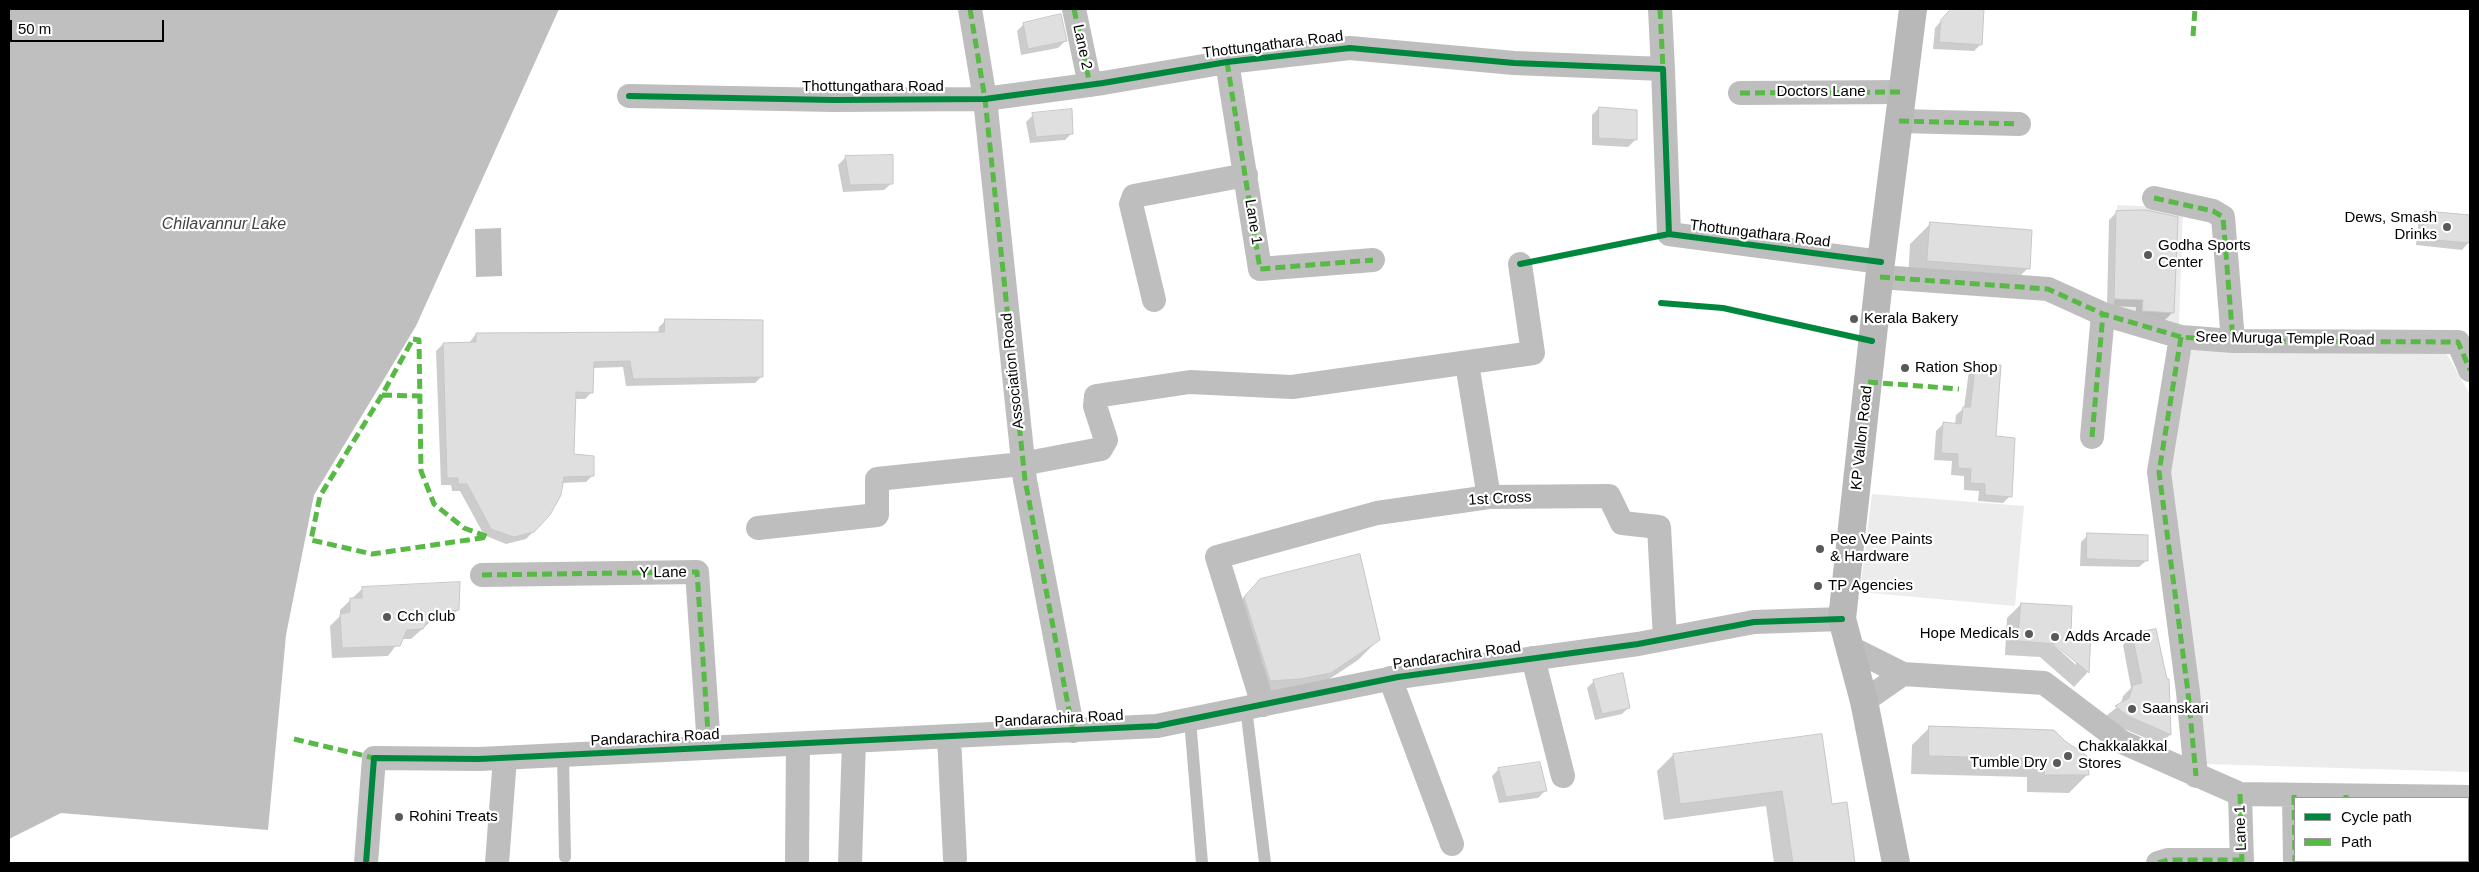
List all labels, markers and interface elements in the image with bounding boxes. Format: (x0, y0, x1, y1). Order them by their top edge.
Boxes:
scale bar (12, 10, 166, 42)
text: 50 m (18, 20, 51, 37)
street label: Lane 2 (1068, 23, 1096, 71)
street label: Thottungathara Road (1202, 27, 1344, 63)
street label: Thottungathara Road (802, 78, 944, 96)
street label: Doctors Lane (1776, 83, 1866, 101)
street label: Lane 1 (1241, 198, 1265, 246)
place label: Dews, Smash Drinks (2344, 209, 2437, 244)
water label: Chilavannur Lake (162, 215, 286, 235)
street label: Thottungathara Road (1689, 216, 1831, 252)
marker: Dews, Smash Drinks (2441, 221, 2453, 233)
place label: Godha Sports Center (2158, 237, 2251, 272)
marker: Godha Sports Center (2142, 249, 2154, 261)
place label: Kerala Bakery (1864, 310, 1958, 328)
street label: Association Road (998, 312, 1028, 430)
marker: Kerala Bakery (1848, 313, 1860, 325)
street label: Sree Muruga Temple Road (2195, 328, 2375, 350)
place label: Ration Shop (1915, 359, 1998, 377)
marker: Ration Shop (1899, 362, 1911, 374)
street label: KP Vallon Road (1848, 385, 1876, 491)
street label: 1st Cross (1468, 488, 1532, 510)
place label: Pee Vee Paints & Hardware (1830, 531, 1933, 566)
marker: Pee Vee Paints & Hardware (1814, 543, 1826, 555)
street label: Y Lane (639, 564, 687, 582)
place label: TP Agencies (1828, 577, 1913, 595)
marker: TP Agencies (1812, 580, 1824, 592)
place label: Cch club (397, 608, 455, 626)
marker: Cch club (381, 611, 393, 623)
place label: Hope Medicals (1920, 625, 2019, 643)
marker: Hope Medicals (2023, 628, 2035, 640)
place label: Adds Arcade (2065, 628, 2151, 646)
marker: Adds Arcade (2049, 631, 2061, 643)
street label: Pandarachira Road (1392, 638, 1522, 674)
place label: Saanskari (2142, 700, 2209, 718)
marker: Saanskari (2126, 703, 2138, 715)
street label: Pandarachira Road (994, 707, 1124, 731)
street label: Pandarachira Road (590, 726, 720, 750)
place label: Chakkalakkal Stores (2078, 738, 2167, 773)
marker: Chakkalakkal Stores (2062, 750, 2074, 762)
place label: Tumble Dry (1970, 754, 2047, 772)
marker: Tumble Dry (2051, 757, 2063, 769)
legend (2294, 797, 2469, 862)
street label: Lane 1 (2231, 805, 2251, 851)
place label: Rohini Treats (409, 808, 498, 826)
text: Cycle path (2341, 808, 2412, 825)
marker: Rohini Treats (393, 811, 405, 823)
text: Path (2341, 833, 2372, 850)

